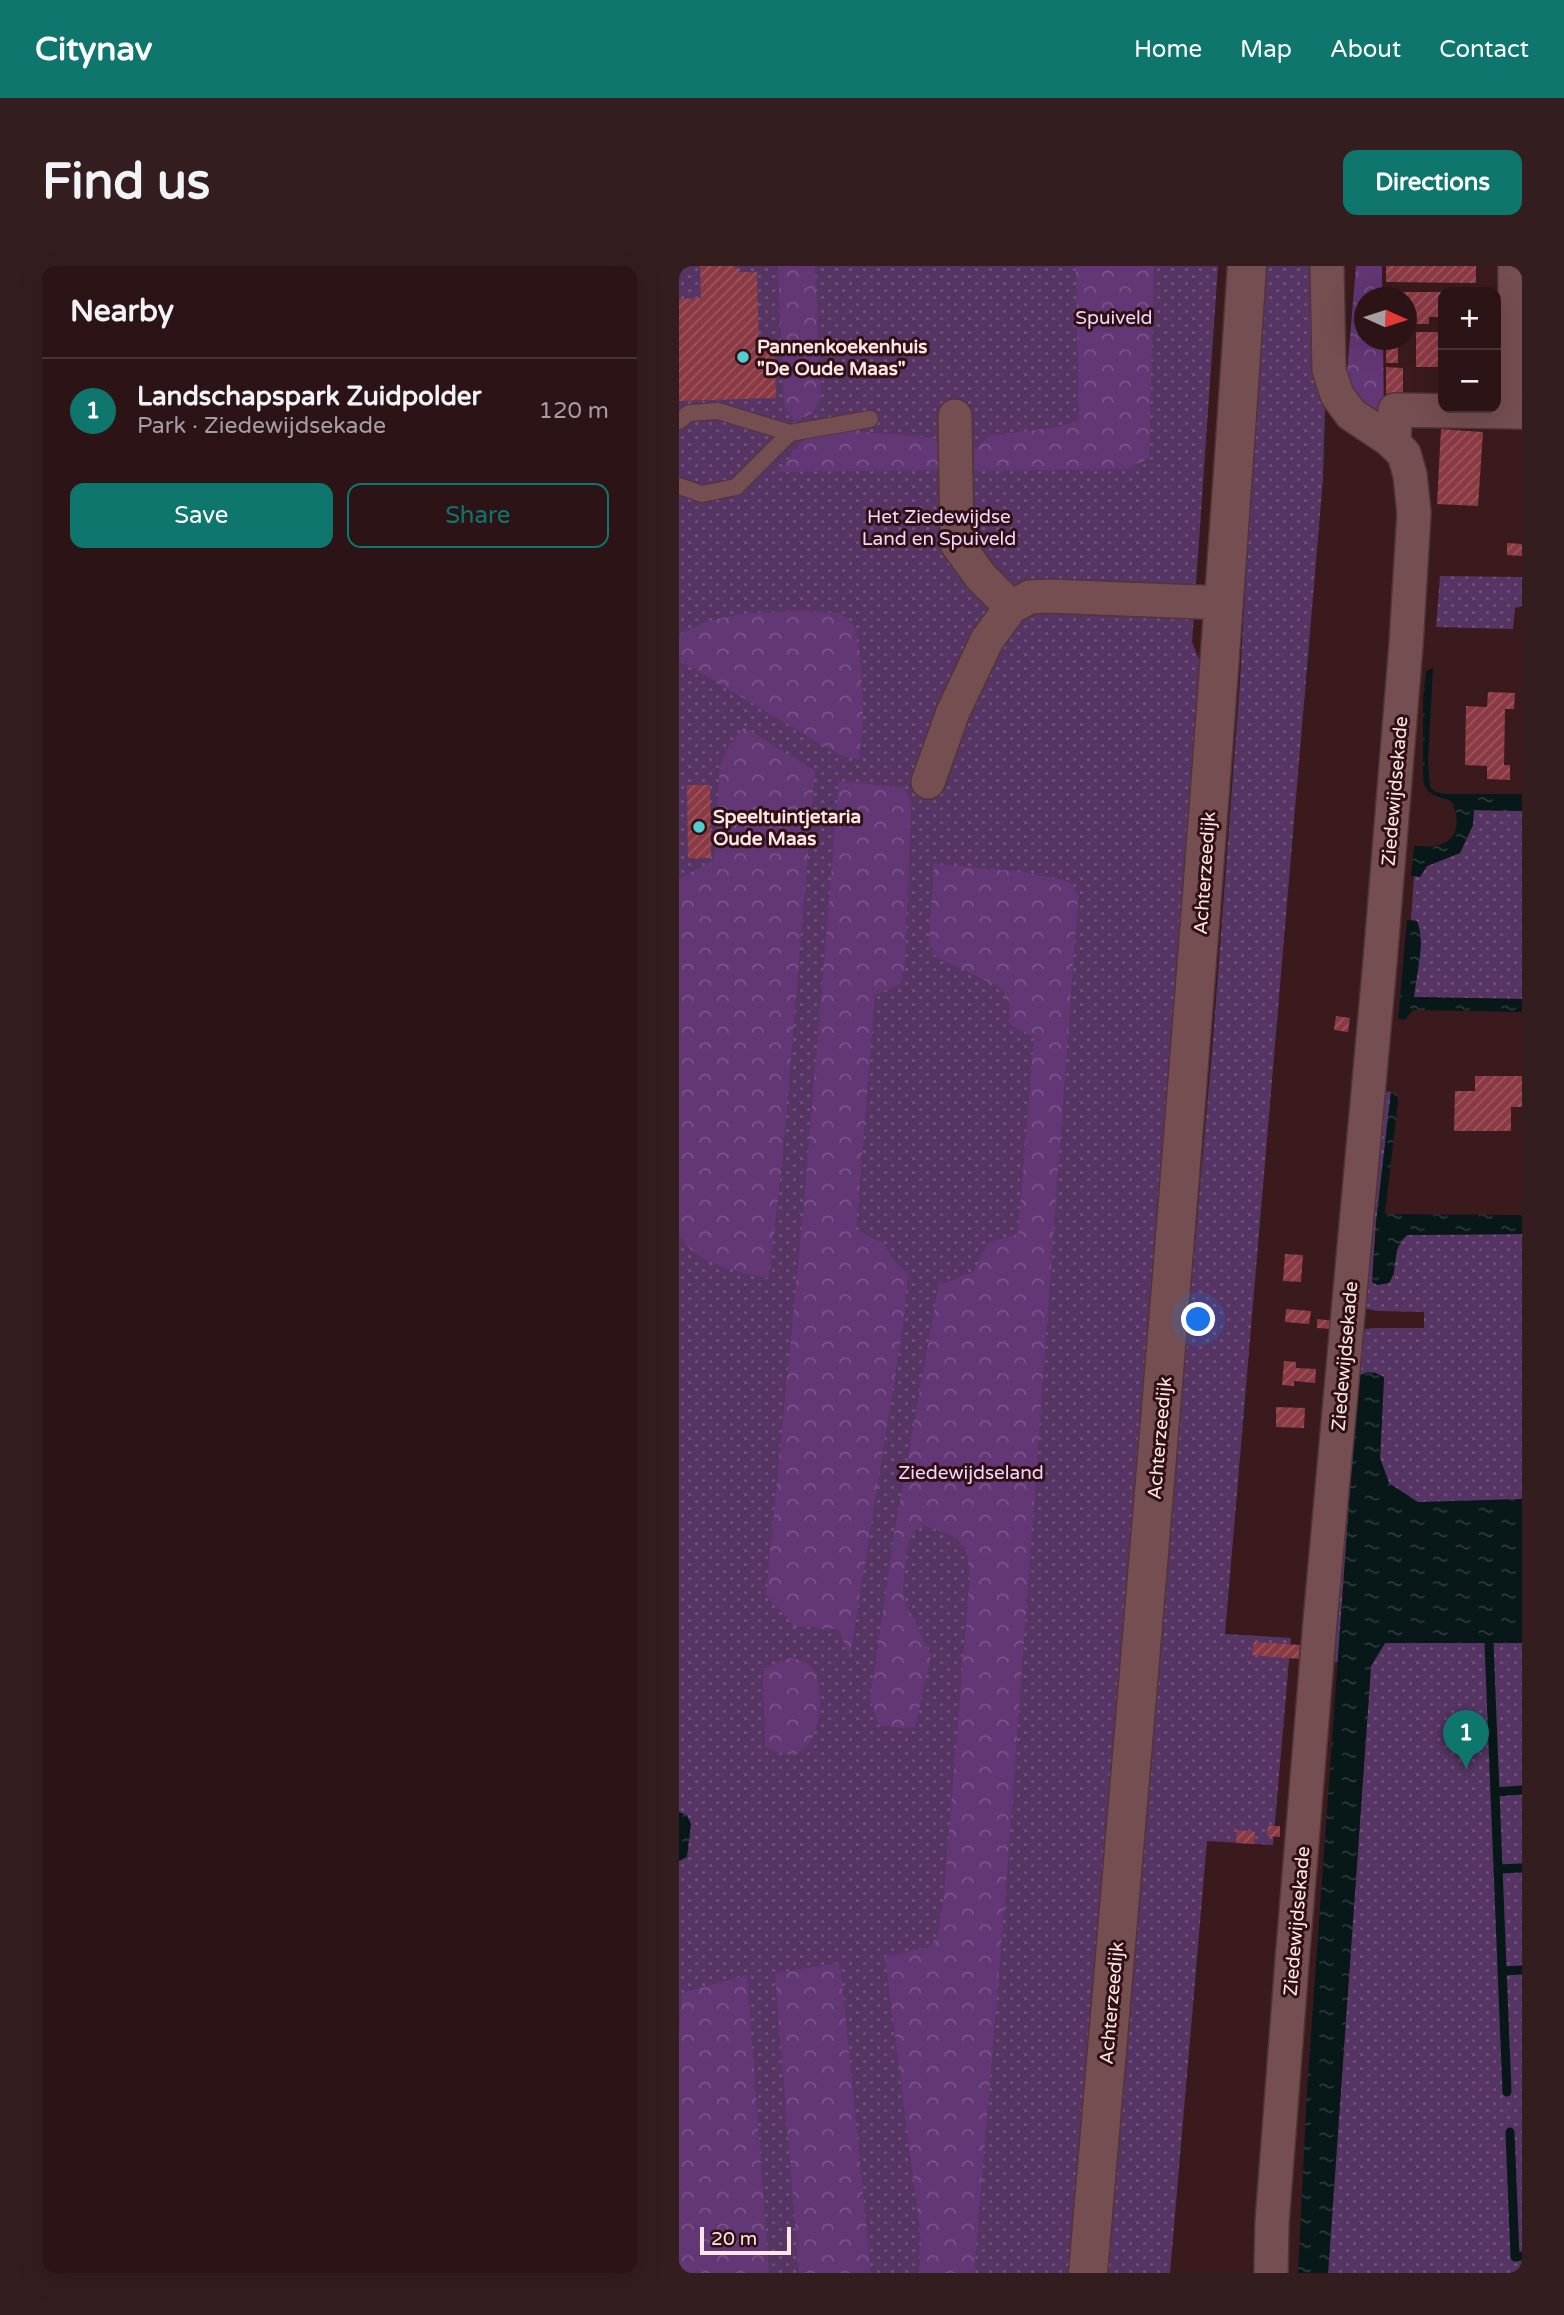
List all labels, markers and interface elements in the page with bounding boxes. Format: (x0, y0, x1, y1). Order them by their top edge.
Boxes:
text: Citynav (35, 30, 152, 69)
text: Home (1134, 35, 1202, 64)
text: Map (1240, 35, 1292, 64)
text: About (1330, 35, 1401, 64)
text: Contact (1439, 35, 1529, 64)
button: Directions (1343, 150, 1522, 215)
text: Find us (42, 153, 210, 212)
north arrow (1354, 287, 1417, 350)
map controls (1438, 287, 1501, 413)
button: + (1438, 287, 1501, 350)
text: Nearby (70, 293, 174, 330)
park label: Spuiveld (1075, 307, 1153, 329)
place label: Pannenkoekenhuis "De Oude Maas" (757, 336, 927, 380)
marker: Pannenkoekenhuis "De Oude Maas" (735, 349, 751, 365)
button: − (1438, 350, 1501, 413)
text: Landschapspark Zuidpolder (137, 381, 481, 412)
text: 1 (86, 397, 100, 425)
text: 120 m (539, 397, 609, 425)
text: Park · Ziedewijdsekade (137, 412, 386, 440)
button: Save (70, 483, 333, 548)
button: Share (347, 483, 609, 548)
park label: Het Ziedewijdse Land en Spuiveld (862, 506, 1016, 550)
street label: Ziedewijdsekade (1377, 715, 1413, 867)
place label: Speeltuintjetaria Oude Maas (713, 806, 861, 850)
street label: Achterzeedijk (1190, 811, 1220, 935)
marker: Speeltuintjetaria Oude Maas (691, 819, 707, 835)
street label: Ziedewijdsekade (1327, 1280, 1363, 1432)
your location (1181, 1302, 1215, 1336)
street label: Achterzeedijk (1144, 1376, 1176, 1501)
park label: Ziedewijdseland (898, 1462, 1044, 1484)
pin: 1 (1443, 1710, 1489, 1768)
street label: Ziedewijdsekade (1279, 1845, 1315, 1997)
street label: Achterzeedijk (1096, 1941, 1128, 2066)
scale bar (700, 2224, 791, 2256)
text: 20 m (711, 2228, 757, 2250)

